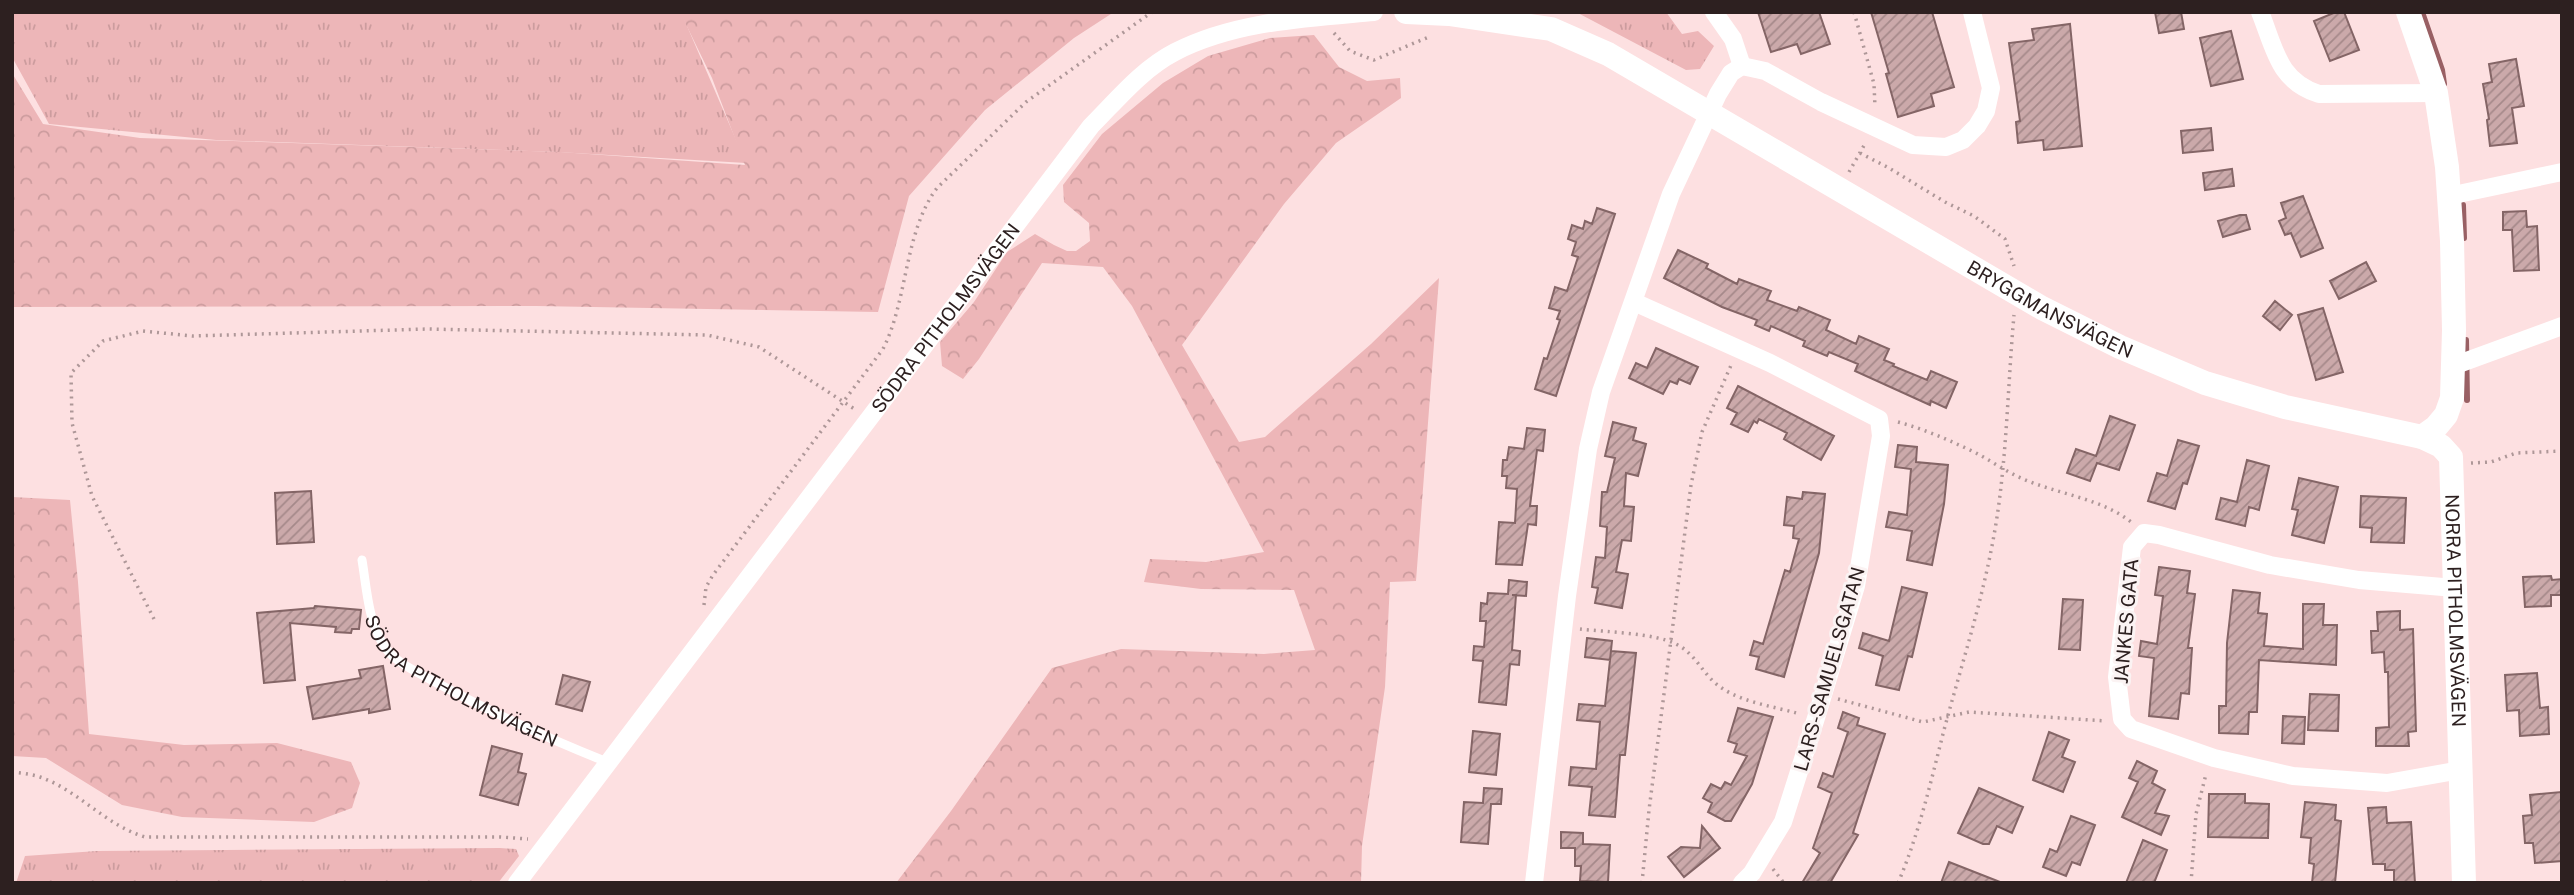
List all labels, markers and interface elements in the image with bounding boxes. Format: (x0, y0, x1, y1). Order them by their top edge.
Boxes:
street label: SÖDRA PITHOLMSVÄGEN (867, 219, 1024, 417)
street label: BRYGGMANSVÄGEN (1963, 256, 2136, 362)
street label: NORRA PITHOLMSVÄGEN (2441, 494, 2470, 727)
street label: JANKES GATA (2110, 557, 2142, 685)
street label: LARS-SAMUELSGATAN (1789, 564, 1869, 774)
street label: SÖDRA PITHOLMSVÄGEN (361, 612, 561, 751)

